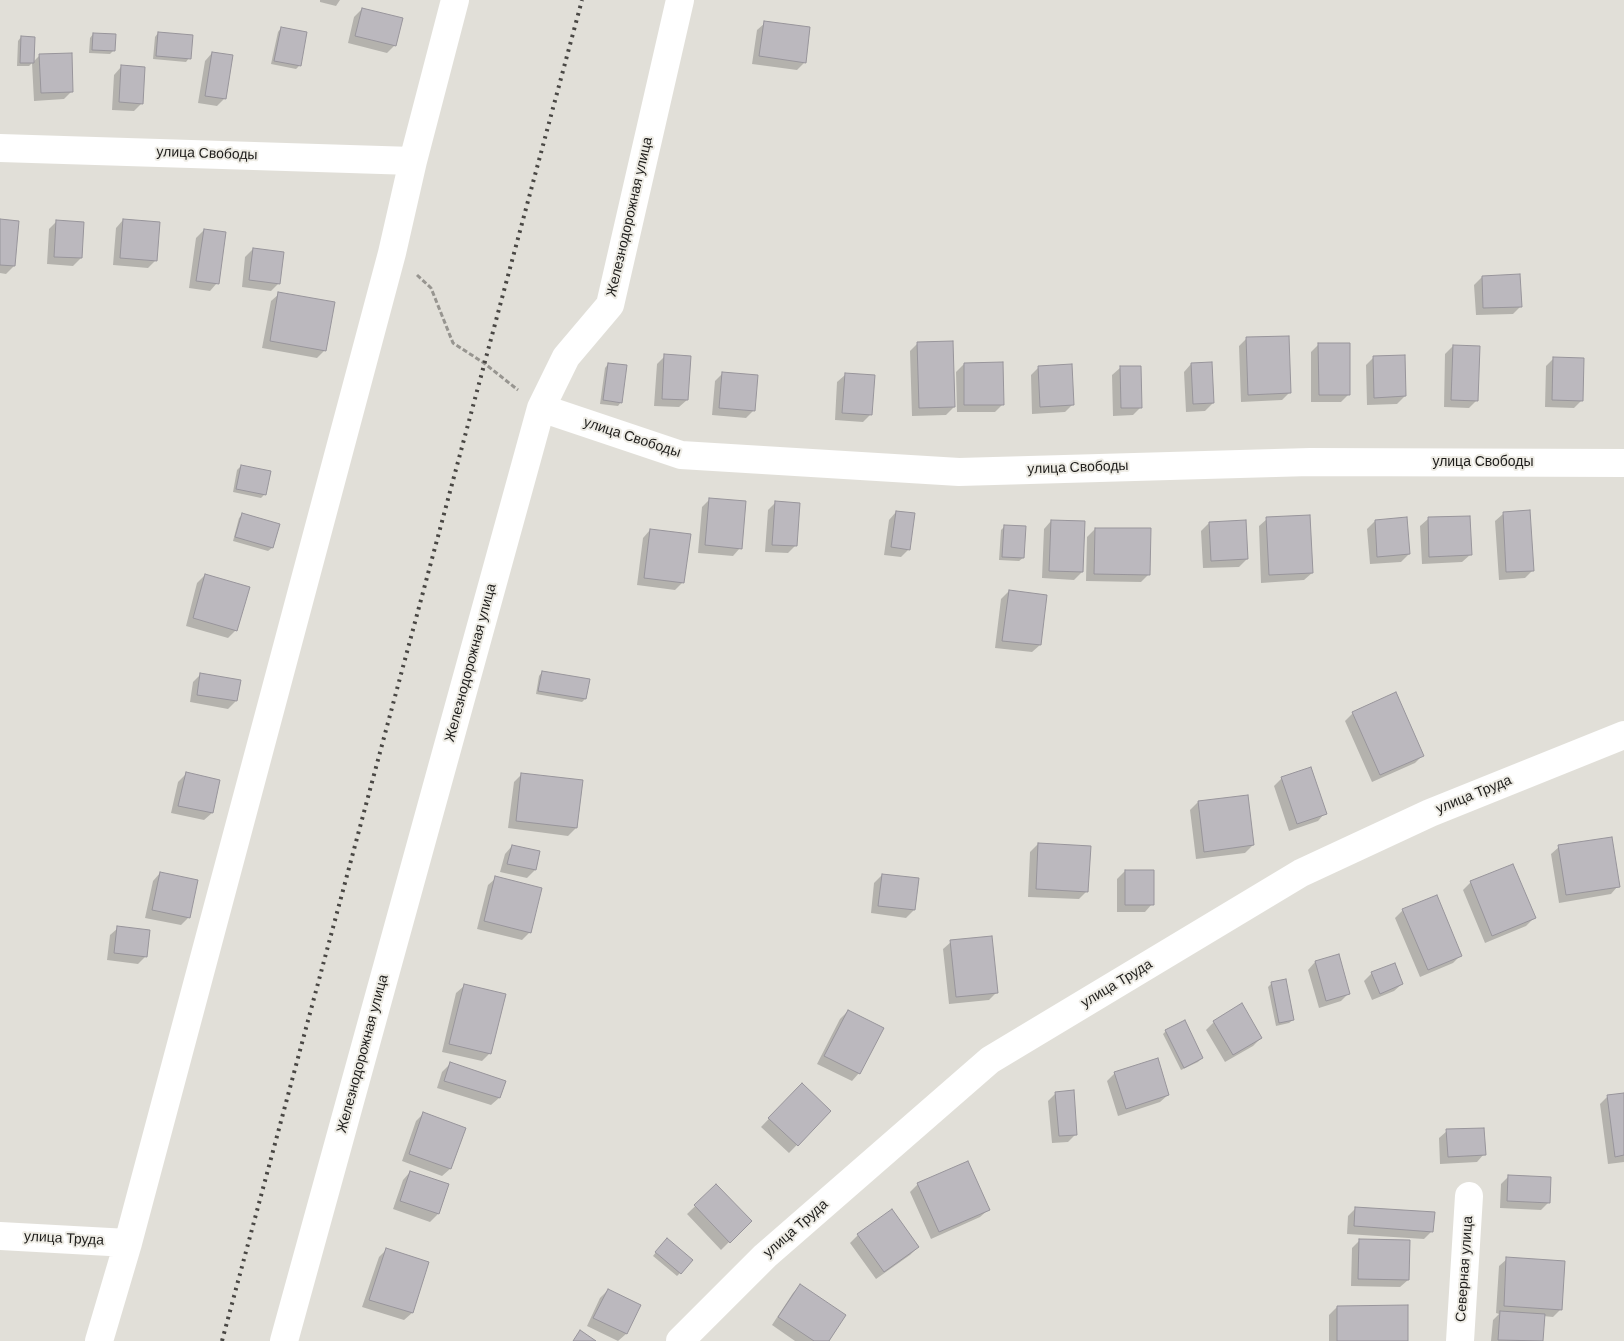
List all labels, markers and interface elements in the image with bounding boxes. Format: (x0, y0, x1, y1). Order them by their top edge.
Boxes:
street label: Железнодорожная улица (603, 136, 657, 298)
street label: улица Свободы (156, 144, 258, 164)
street label: улица Свободы (581, 414, 683, 462)
street label: улица Свободы (1432, 454, 1534, 470)
street label: улица Свободы (1027, 458, 1129, 478)
street label: Железнодорожная улица (442, 582, 500, 744)
street label: улица Труда (1434, 772, 1514, 818)
street label: улица Труда (1078, 956, 1156, 1012)
street label: Железнодорожная улица (334, 973, 392, 1135)
street label: улица Труда (760, 1196, 832, 1262)
street label: Северная улица (1453, 1216, 1477, 1322)
street label: улица Труда (24, 1229, 104, 1249)

